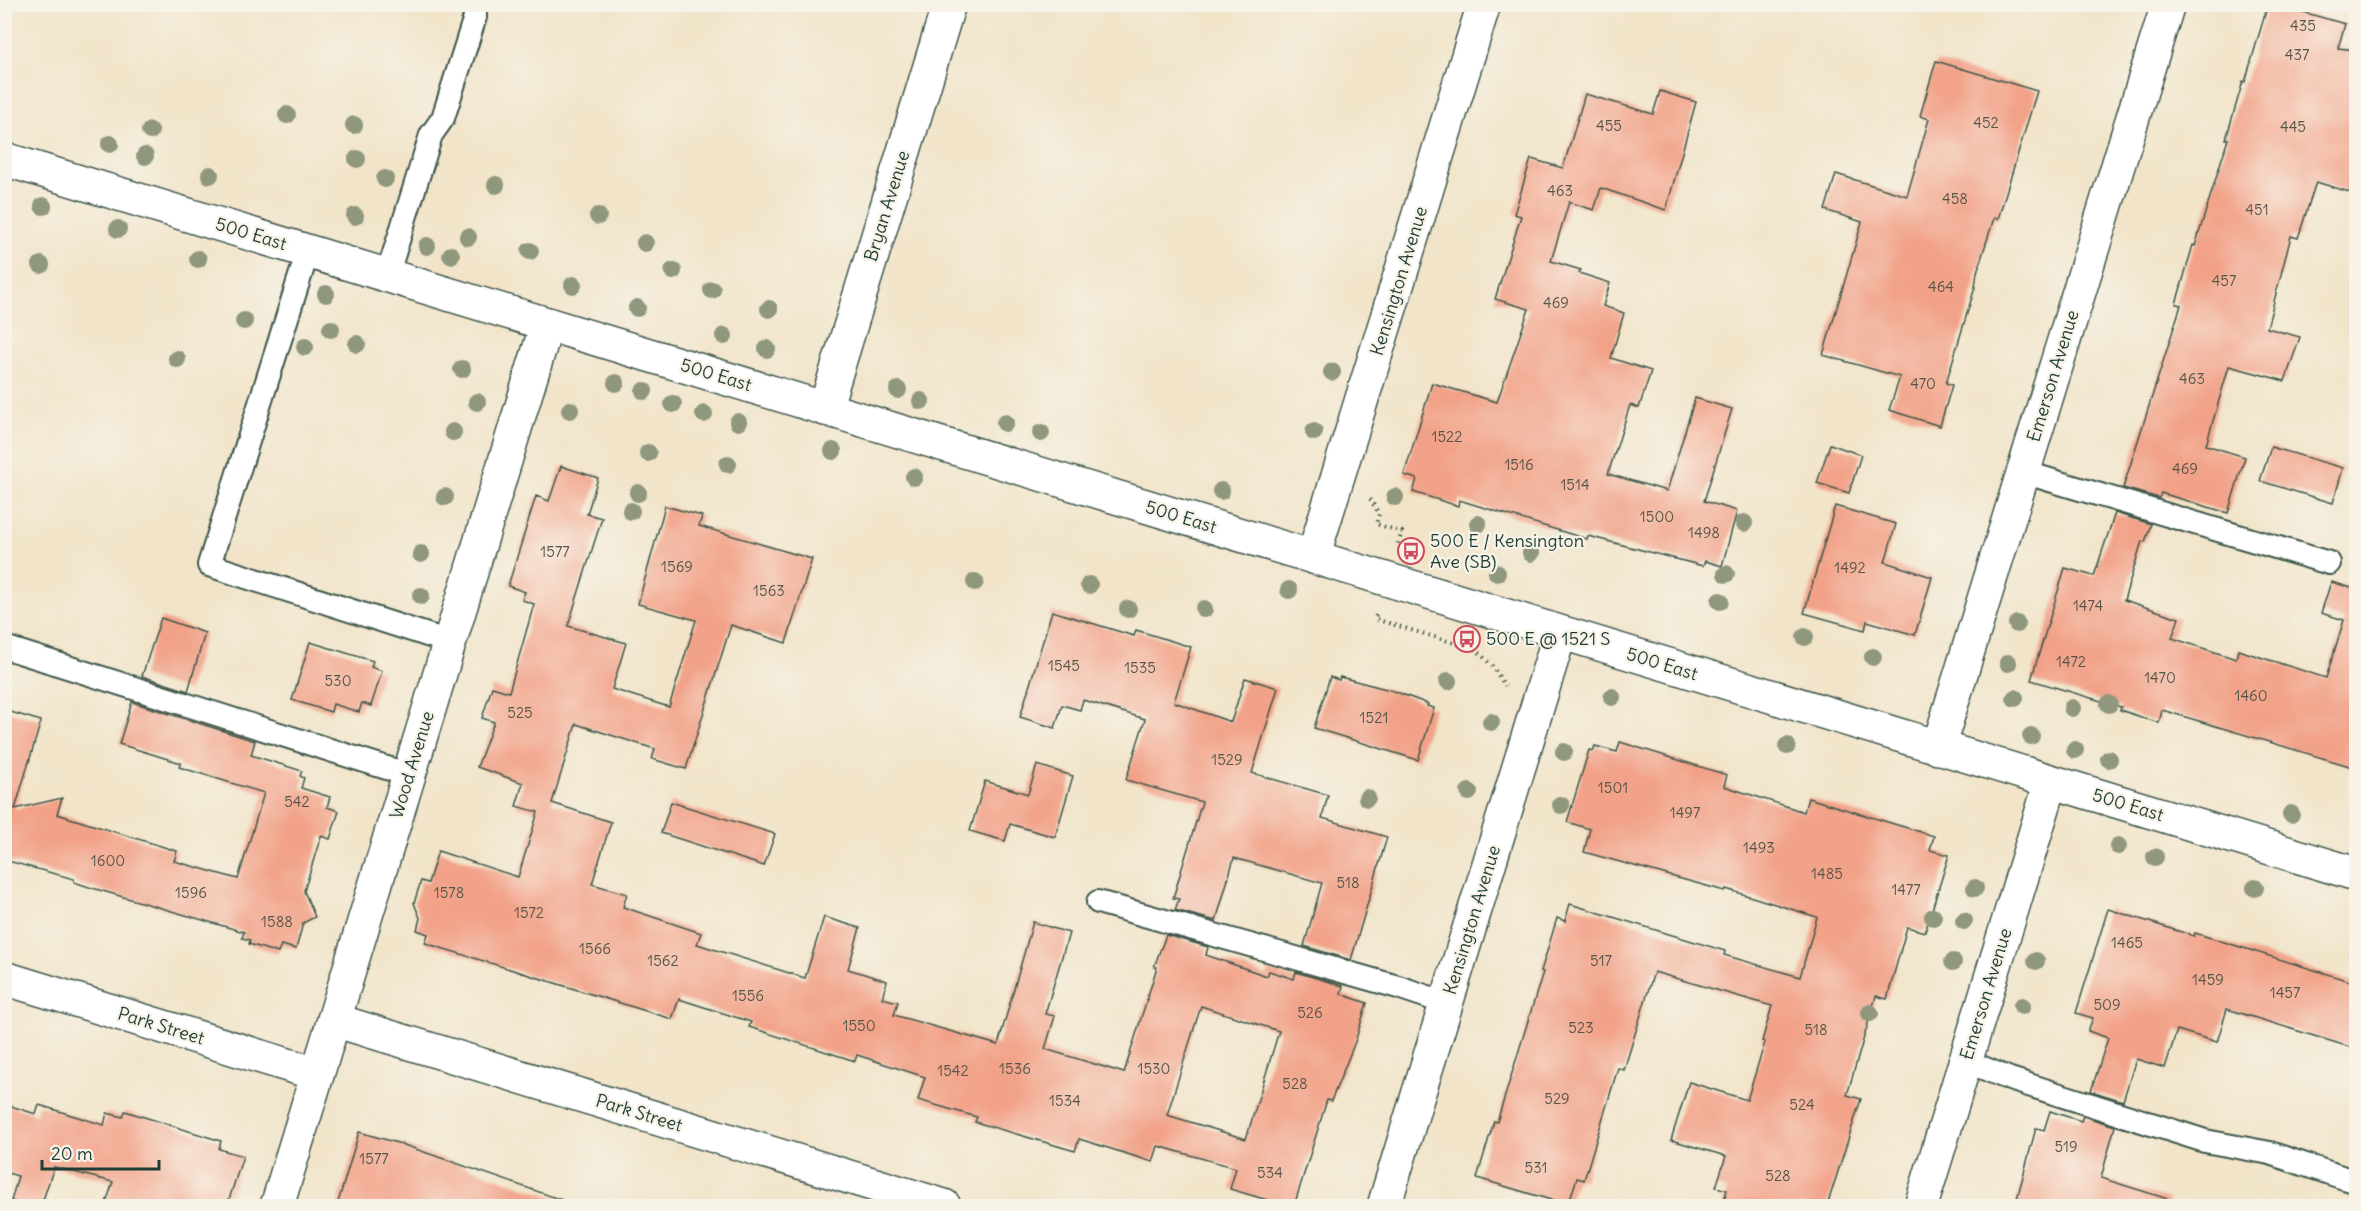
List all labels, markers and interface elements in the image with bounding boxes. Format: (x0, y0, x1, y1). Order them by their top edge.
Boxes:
house number: 435 (2290, 16, 2316, 35)
house number: 437 (2285, 45, 2309, 64)
house number: 452 (1973, 113, 1999, 132)
house number: 455 (1596, 116, 1622, 135)
house number: 445 (2280, 117, 2306, 136)
street label: Bryan Avenue (859, 148, 914, 264)
house number: 463 (1547, 181, 1573, 200)
house number: 458 (1942, 189, 1968, 208)
house number: 451 (2245, 200, 2269, 219)
street label: Kensington Avenue (1365, 204, 1432, 358)
street label: 500 East (213, 212, 289, 255)
house number: 457 (2212, 271, 2236, 290)
house number: 464 (1928, 277, 1954, 296)
house number: 469 (1543, 293, 1569, 312)
street label: Emerson Avenue (2022, 307, 2083, 445)
street label: 500 East (678, 353, 754, 396)
house number: 463 (2179, 369, 2205, 388)
house number: 470 (1910, 374, 1936, 393)
house number: 1522 (1431, 427, 1463, 446)
house number: 1516 (1504, 455, 1534, 474)
house number: 469 (2172, 459, 2198, 478)
house number: 1514 (1560, 475, 1590, 494)
street label: 500 East (1143, 495, 1219, 538)
house number: 1500 (1640, 507, 1674, 526)
house number: 1498 (1688, 523, 1720, 542)
place label: 500 E / Kensington Ave (SB) (1430, 529, 1584, 573)
bus stop icon: 500 E / Kensington Ave (SB) (1396, 536, 1426, 566)
house number: 1577 (540, 542, 570, 561)
house number: 1569 (661, 557, 693, 576)
house number: 1492 (1834, 558, 1866, 577)
house number: 1563 (753, 581, 785, 600)
house number: 1474 (2073, 596, 2103, 615)
bus stop icon: 500 E @ 1521 S (1452, 624, 1482, 654)
place label: 500 E @ 1521 S (1486, 627, 1610, 650)
street label: 500 East (1624, 642, 1700, 685)
house number: 1472 (2056, 652, 2086, 671)
house number: 1545 (1048, 656, 1080, 675)
house number: 1535 (1124, 658, 1156, 677)
house number: 1470 (2144, 668, 2176, 687)
house number: 530 (324, 671, 352, 690)
house number: 1460 (2234, 686, 2268, 705)
house number: 525 (507, 703, 533, 722)
street label: Wood Avenue (384, 708, 439, 821)
house number: 1521 (1360, 708, 1388, 727)
house number: 1529 (1211, 750, 1243, 769)
house number: 1501 (1598, 778, 1628, 797)
street label: 500 East (2090, 783, 2166, 826)
house number: 542 (284, 792, 310, 811)
house number: 1497 (1670, 803, 1700, 822)
house number: 1493 (1743, 838, 1775, 857)
street label: Kensington Avenue (1438, 843, 1505, 997)
house number: 1600 (91, 851, 125, 870)
house number: 1485 (1811, 864, 1843, 883)
house number: 518 (1336, 873, 1360, 892)
house number: 1477 (1891, 880, 1921, 899)
house number: 1596 (175, 883, 207, 902)
house number: 1578 (434, 883, 464, 902)
house number: 1572 (514, 903, 544, 922)
house number: 1588 (261, 912, 293, 931)
street label: Emerson Avenue (1955, 925, 2016, 1063)
house number: 1465 (2111, 933, 2143, 952)
house number: 1566 (579, 939, 611, 958)
house number: 1562 (647, 951, 679, 970)
house number: 517 (1590, 951, 1612, 970)
house number: 1459 (2192, 970, 2224, 989)
house number: 1457 (2270, 983, 2300, 1002)
house number: 1556 (732, 986, 764, 1005)
house number: 509 (2093, 995, 2121, 1014)
street label: Park Street (115, 1001, 207, 1050)
house number: 526 (1297, 1003, 1323, 1022)
house number: 1550 (842, 1016, 876, 1035)
house number: 523 (1568, 1018, 1594, 1037)
house number: 518 (1804, 1020, 1828, 1039)
house number: 1536 (999, 1059, 1031, 1078)
house number: 1530 (1138, 1059, 1170, 1078)
house number: 1542 (937, 1061, 969, 1080)
house number: 528 (1282, 1074, 1308, 1093)
street label: Park Street (593, 1088, 685, 1137)
house number: 529 (1544, 1089, 1570, 1108)
house number: 1534 (1049, 1091, 1081, 1110)
house number: 524 (1789, 1095, 1815, 1114)
scale bar (42, 1133, 159, 1171)
house number: 519 (2054, 1137, 2078, 1156)
text: 20 m (51, 1142, 93, 1165)
house number: 1577 (359, 1149, 389, 1168)
house number: 531 (1525, 1158, 1547, 1177)
house number: 534 (1257, 1163, 1283, 1182)
house number: 528 (1765, 1166, 1791, 1185)

